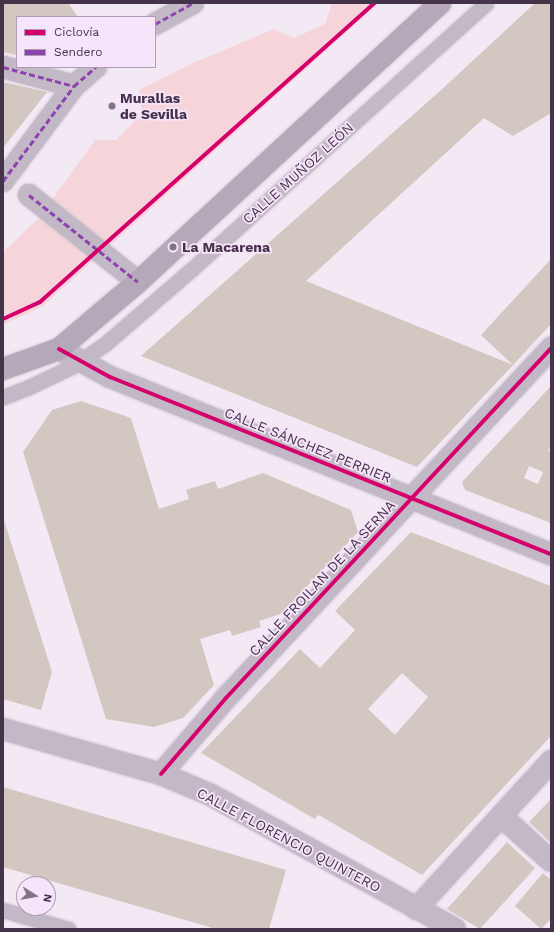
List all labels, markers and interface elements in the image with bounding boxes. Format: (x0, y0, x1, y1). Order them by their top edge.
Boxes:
legend (16, 16, 156, 68)
text: Ciclovía (54, 25, 99, 39)
text: Sendero (54, 45, 102, 59)
place label: Murallas de Sevilla (120, 90, 187, 122)
marker: Murallas de Sevilla (107, 101, 117, 111)
street label: CALLE MUÑOZ LEÓN (239, 119, 357, 227)
place label: La Macarena (182, 239, 270, 255)
marker: La Macarena (167, 241, 179, 253)
street label: CALLE SÁNCHEZ PERRIER (222, 404, 394, 486)
street label: CALLE FROILAN DE LA SERNA (245, 496, 399, 660)
street label: CALLE FLORENCIO QUINTERO (194, 784, 384, 896)
north arrow (16, 876, 56, 916)
text: N (40, 893, 54, 903)

